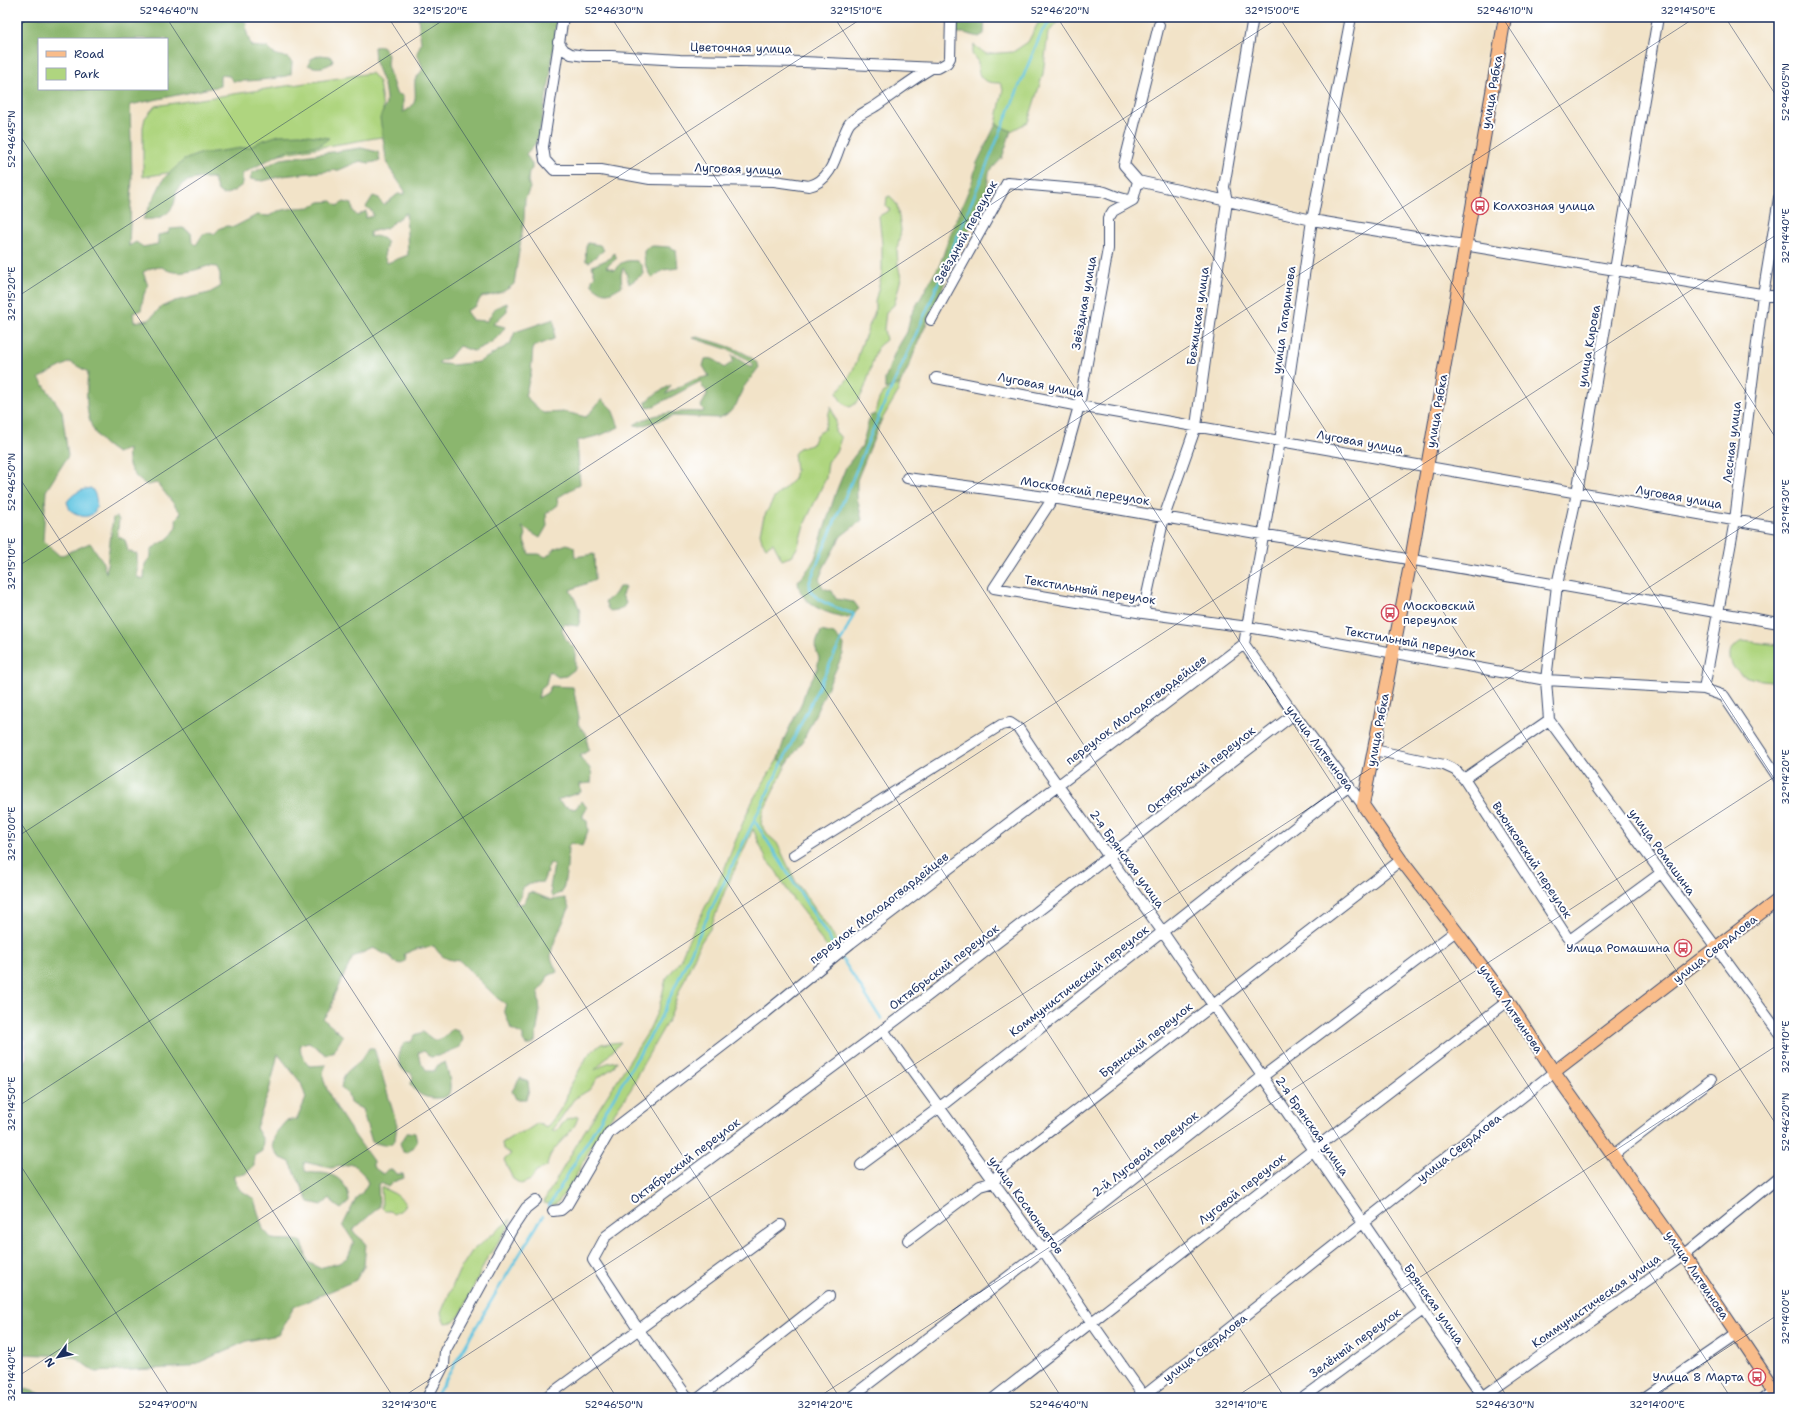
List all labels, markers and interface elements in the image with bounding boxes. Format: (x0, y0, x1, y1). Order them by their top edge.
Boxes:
text: 52°46'40"N (140, 4, 198, 17)
text: 32°15'20"E (413, 4, 467, 17)
text: 52°46'30"N (585, 4, 643, 17)
text: 32°15'10"E (830, 4, 882, 17)
text: 52°46'20"N (1031, 4, 1089, 17)
text: 32°15'00"E (1244, 4, 1300, 17)
text: 52°46'10"N (1477, 4, 1533, 17)
text: 32°14'50"E (1661, 4, 1716, 17)
legend (38, 38, 168, 90)
street label: Цветочная улица (690, 39, 793, 57)
text: Road (74, 46, 105, 62)
street label: улица Рябка (1478, 53, 1506, 130)
text: 52°46'05"N (1779, 63, 1792, 121)
text: Park (74, 66, 100, 82)
text: 52°46'45"N (5, 110, 18, 168)
street label: Луговая улица (694, 159, 782, 179)
street label: Звёздный переулок (931, 177, 1001, 286)
bus stop icon: Колхозная улица (1470, 196, 1490, 216)
place label: Колхозная улица (1493, 198, 1595, 214)
text: 32°14'40"E (1779, 208, 1792, 264)
street label: Звёздная улица (1068, 254, 1100, 351)
street label: улица Татаринова (1268, 264, 1300, 375)
street label: Бежицкая улица (1183, 265, 1213, 366)
text: 32°15'20"E (5, 267, 18, 321)
street label: улица Кирова (1574, 303, 1604, 388)
street label: Луговая улица (997, 369, 1086, 401)
street label: улица Рябка (1423, 372, 1451, 449)
street label: Лесная улица (1719, 400, 1745, 484)
street label: Луговая улица (1316, 427, 1405, 458)
text: 52°46'50"N (5, 453, 18, 511)
street label: Московский переулок (1019, 473, 1151, 509)
text: 32°14'30"E (1779, 479, 1792, 535)
street label: Луговая улица (1635, 482, 1724, 513)
text: 32°15'10"E (5, 538, 18, 590)
street label: Текстильный переулок (1023, 572, 1157, 608)
place label: Московский переулок (1403, 598, 1475, 628)
bus stop icon: Московский переулок (1380, 603, 1400, 623)
street label: Текстильный переулок (1343, 623, 1477, 662)
street label: переулок Молодогвардейцев (1062, 652, 1210, 768)
street label: улица Рябка (1363, 691, 1393, 768)
street label: улица Литвинова (1282, 702, 1358, 795)
street label: Октябрьский переулок (1143, 722, 1259, 817)
text: 32°14'20"E (1779, 749, 1792, 805)
street label: Вьюнковский переулок (1488, 799, 1576, 922)
street label: улица Ромашина (1625, 805, 1699, 899)
text: 32°15'00"E (5, 806, 18, 862)
street label: 2-я Брянская улица (1086, 807, 1168, 912)
street label: переулок Молодогвардейцев (806, 849, 952, 967)
street label: улица Свердлова (1670, 911, 1761, 987)
street label: Октябрьский переулок (886, 920, 1003, 1014)
street label: Коммунистический переулок (1006, 921, 1152, 1040)
bus stop icon: Улица Ромашина (1673, 938, 1693, 958)
place label: Улица Ромашина (1566, 940, 1671, 956)
street label: улица Литвинова (1475, 962, 1547, 1057)
street label: Брянский переулок (1096, 998, 1196, 1081)
text: 32°14'10"E (1779, 1021, 1792, 1073)
street label: 2-я Брянская улица (1272, 1073, 1353, 1179)
text: 32°14'50"E (5, 1077, 18, 1132)
text: 52°46'20"N (1779, 1093, 1792, 1151)
street label: 2-й Луговой переулок (1089, 1107, 1202, 1201)
street label: улица Свердлова (1414, 1110, 1505, 1186)
street label: Октябрьский переулок (627, 1114, 744, 1208)
street label: Луговой переулок (1195, 1150, 1289, 1228)
street label: улица Космонавтов (985, 1153, 1067, 1257)
street label: улица Литвинова (1661, 1228, 1733, 1323)
street label: Коммунистическая улица (1529, 1250, 1664, 1352)
street label: Брянская улица (1400, 1261, 1468, 1348)
text: 32°14'00"E (1779, 1289, 1792, 1345)
street label: Зелёный переулок (1306, 1304, 1404, 1382)
street label: улица Свердлова (1160, 1310, 1251, 1386)
north arrow (38, 1337, 78, 1377)
text: 32°14'40"E (5, 1346, 18, 1402)
text: N (41, 1354, 59, 1370)
bus stop icon: Улица 8 Марта (1747, 1367, 1767, 1387)
place label: Улица 8 Марта (1653, 1369, 1745, 1385)
text: 52°47'00"N (139, 1398, 197, 1411)
text: 32°14'30"E (381, 1398, 437, 1411)
text: 52°46'50"N (585, 1398, 643, 1411)
text: 32°14'20"E (797, 1398, 853, 1411)
text: 52°46'40"N (1030, 1398, 1088, 1411)
text: 32°14'10"E (1215, 1398, 1267, 1411)
text: 52°46'30"N (1476, 1398, 1534, 1411)
text: 32°14'00"E (1629, 1398, 1685, 1411)

